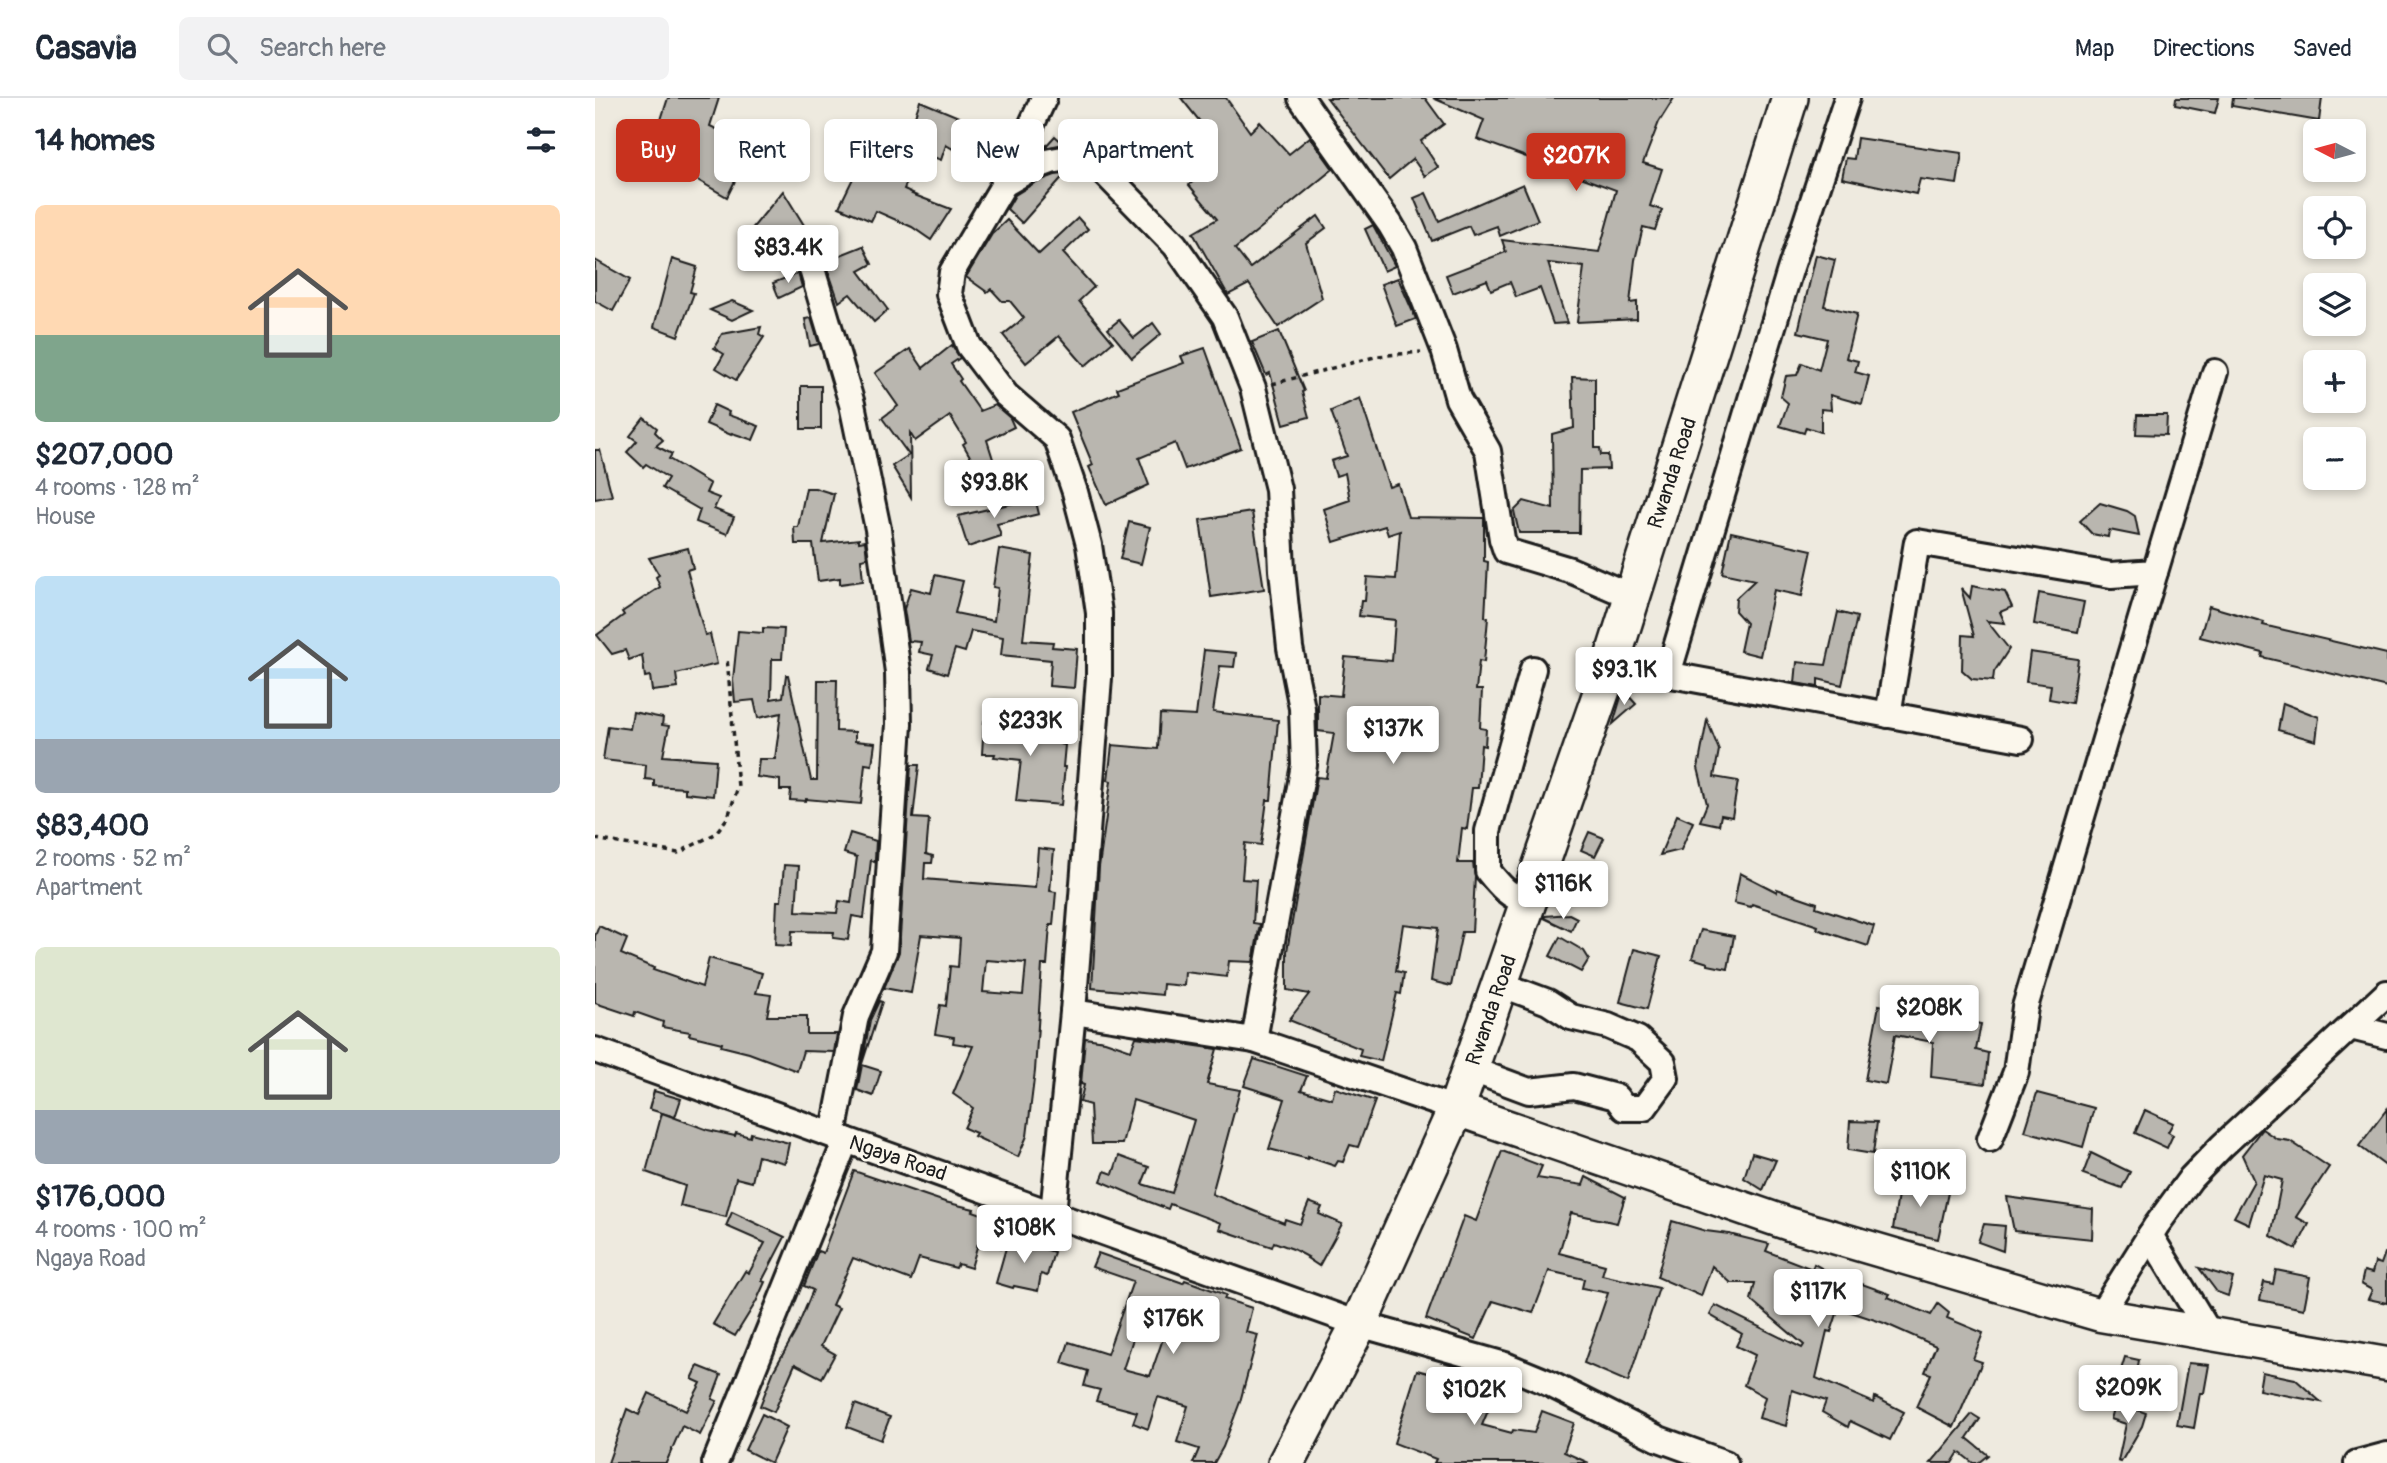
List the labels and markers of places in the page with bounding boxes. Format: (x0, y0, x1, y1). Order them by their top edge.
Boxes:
pin: $207K (1527, 134, 1625, 193)
pin: $83.4K (731, 226, 845, 285)
pin: $93.8K (937, 460, 1051, 520)
pin: $93.1K (1567, 648, 1681, 707)
pin: $233K (981, 698, 1079, 758)
pin: $137K (1344, 706, 1442, 766)
pin: $116K (1514, 862, 1612, 921)
pin: $208K (1880, 986, 1978, 1045)
pin: $110K (1871, 1150, 1969, 1209)
pin: $108K (975, 1206, 1073, 1265)
pin: $117K (1769, 1270, 1867, 1329)
pin: $176K (1124, 1296, 1222, 1356)
pin: $209K (2079, 1366, 2177, 1425)
pin: $102K (1425, 1368, 1523, 1427)

